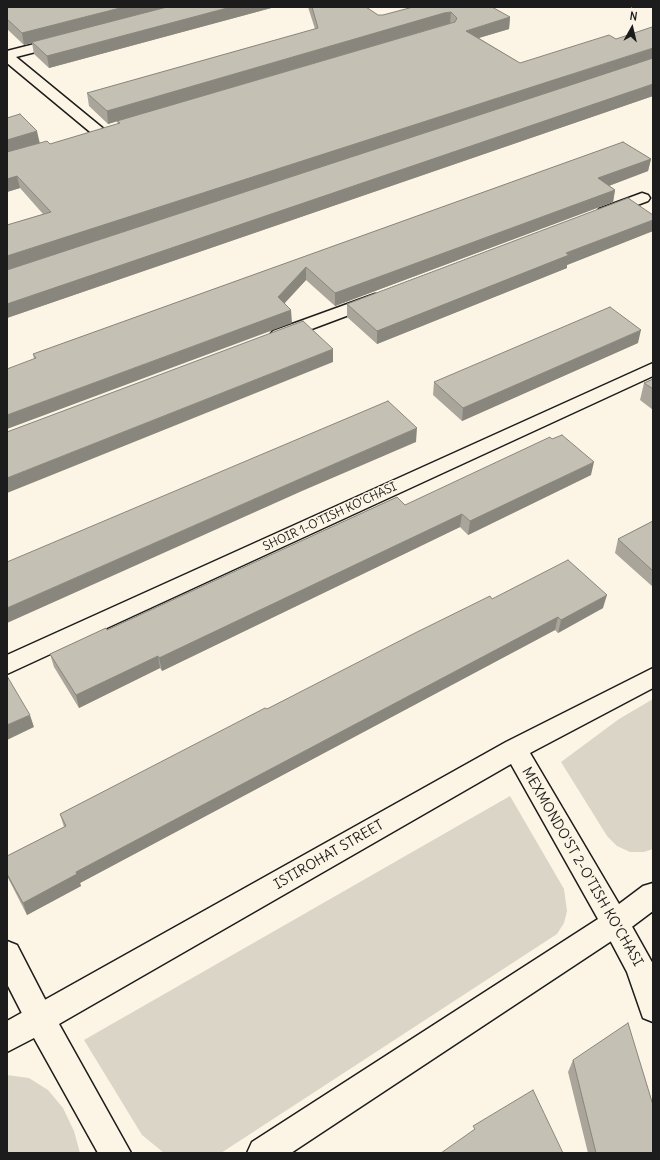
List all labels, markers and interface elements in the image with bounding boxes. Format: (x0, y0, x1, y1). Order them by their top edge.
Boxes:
north arrow (612, 8, 652, 48)
text: N (629, 9, 638, 24)
street label: SHOIR 1-O'TISH KO'CHASI (261, 480, 399, 554)
street label: MEXMONDO'ST 2-O'TISH KO'CHASI (518, 764, 646, 970)
street label: ISTIROHAT STREET (271, 817, 387, 893)

